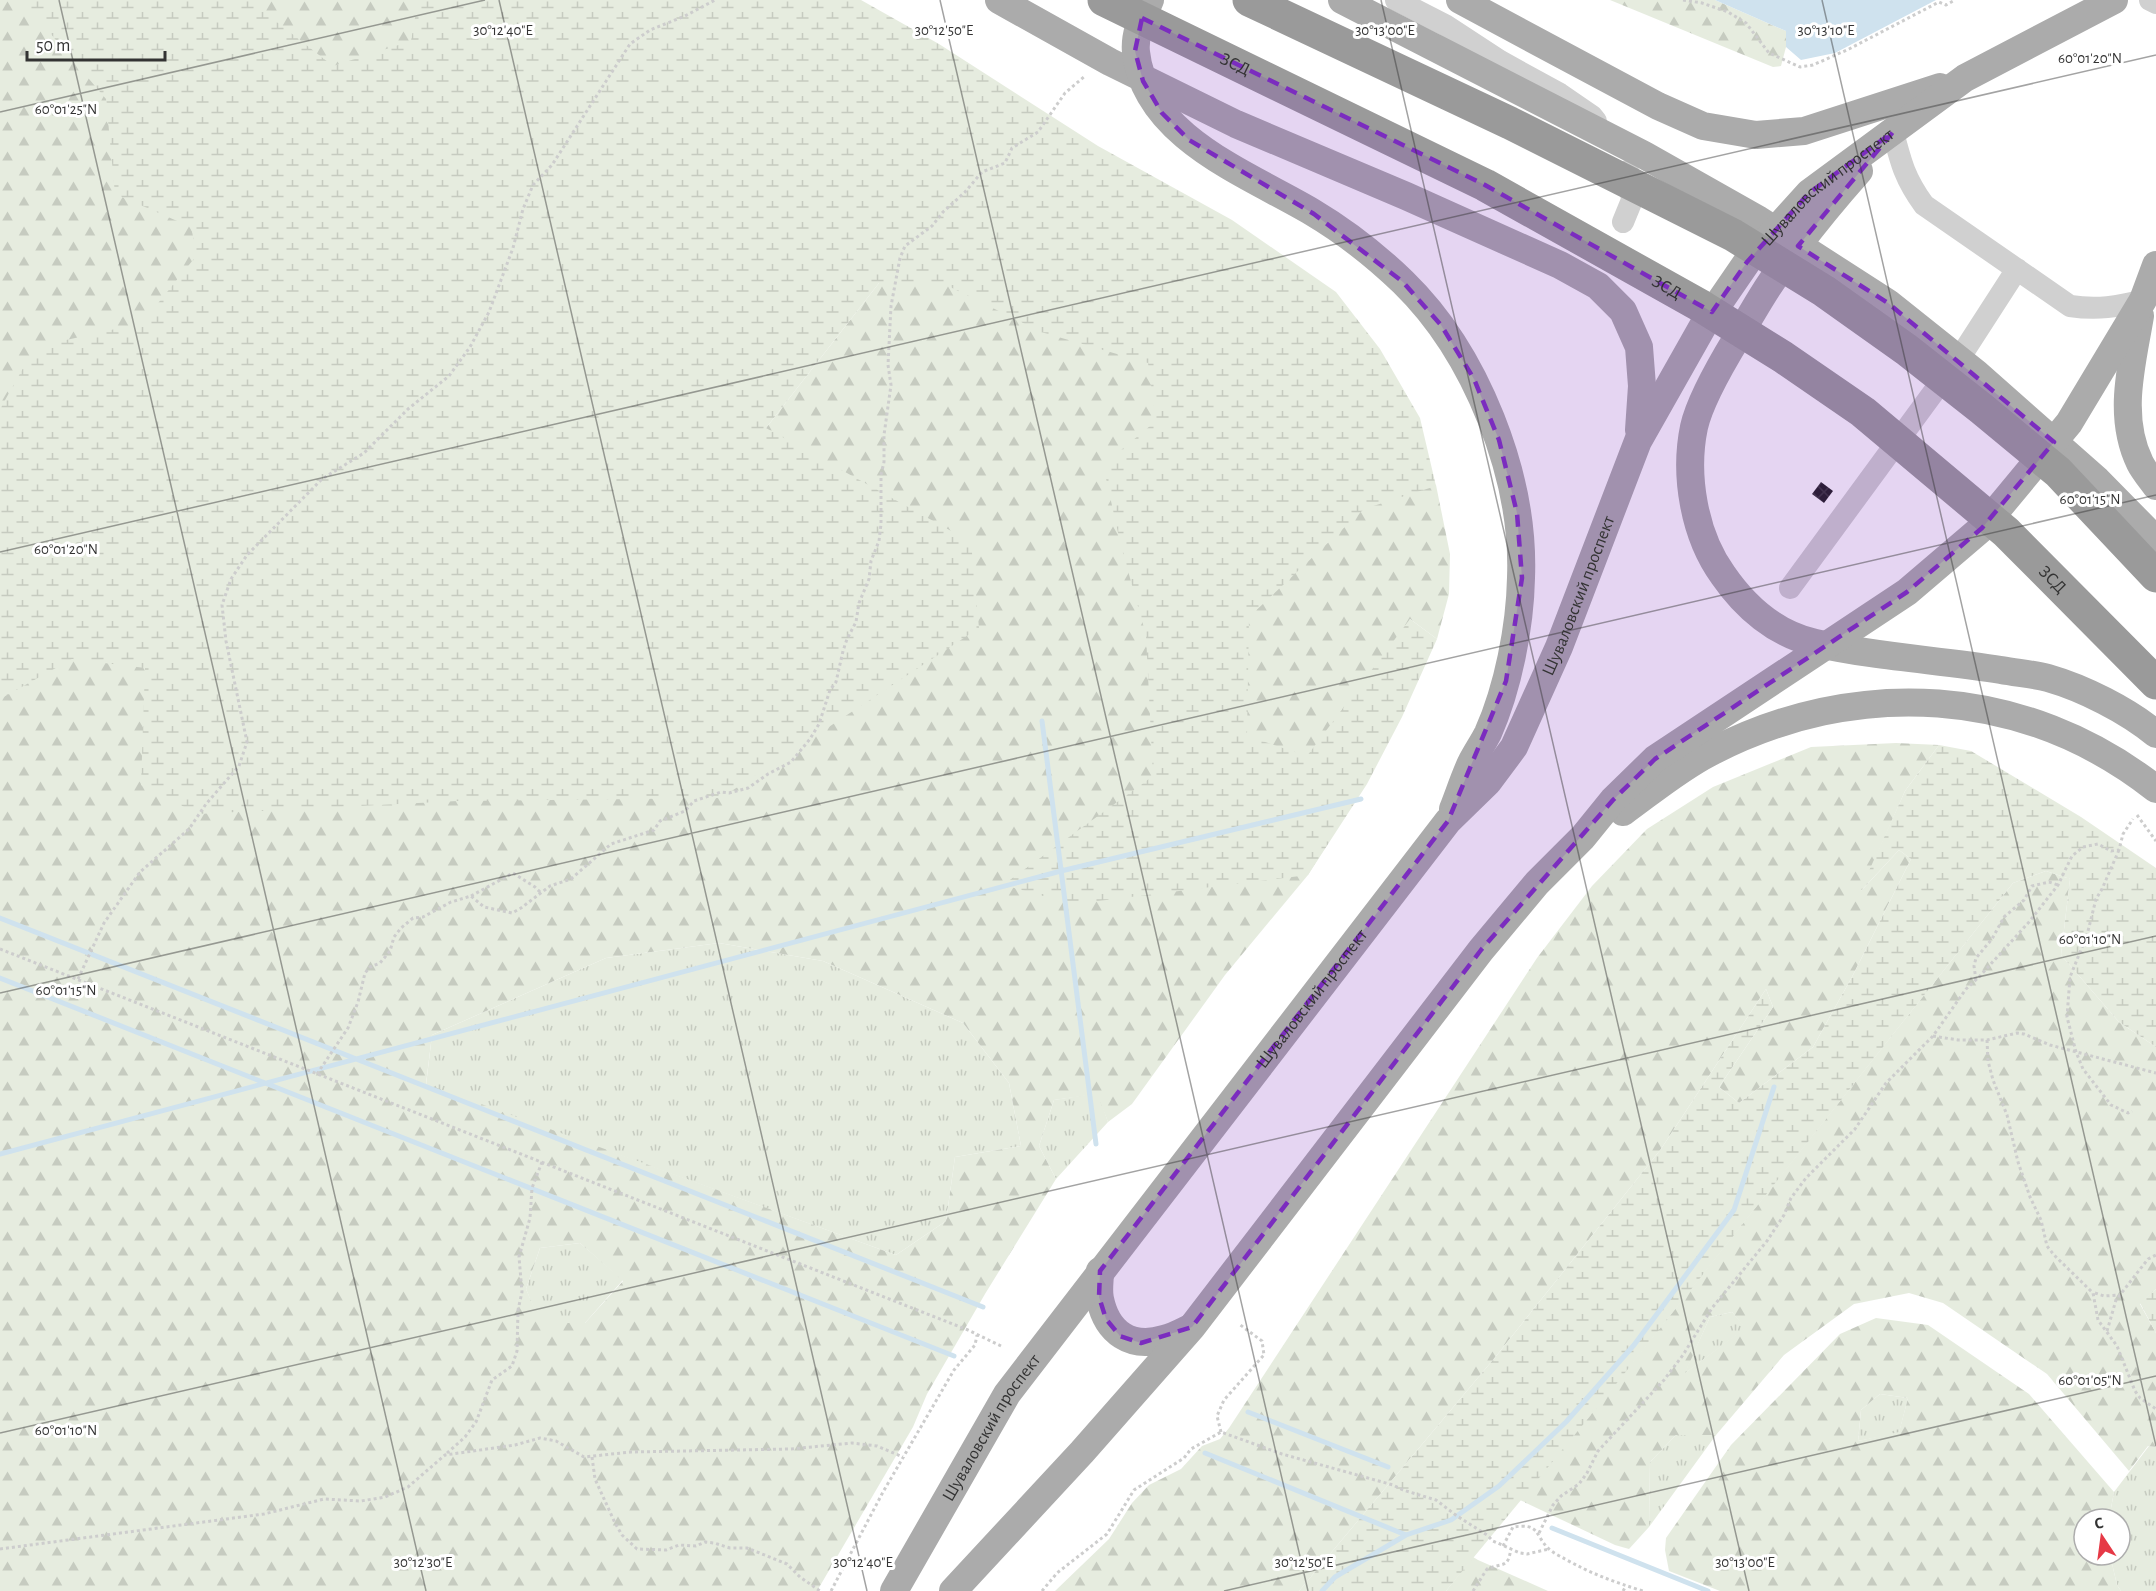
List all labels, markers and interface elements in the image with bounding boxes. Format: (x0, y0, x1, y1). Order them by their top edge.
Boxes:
text: 30°12'40"E (473, 23, 533, 38)
text: 30°12'50"E (915, 23, 973, 38)
text: 30°13'00"E (1355, 23, 1415, 38)
text: 30°13'10"E (1798, 23, 1854, 38)
scale bar (27, 24, 165, 62)
text: 50 m (36, 37, 70, 55)
street label: ЗСД (1217, 50, 1253, 80)
text: 60°01'20"N (2058, 51, 2122, 66)
text: 60°01'25"N (35, 102, 97, 117)
street label: Шуваловский проспект (1758, 125, 1898, 250)
street label: ЗСД (1648, 272, 1684, 303)
text: 60°01'15"N (2060, 492, 2120, 507)
street label: Шуваловский проспект (1539, 513, 1619, 679)
text: 60°01'20"N (34, 542, 98, 557)
street label: ЗСД (2035, 563, 2070, 597)
street label: Шуваловский проспект (1253, 926, 1371, 1072)
text: 60°01'10"N (2059, 932, 2121, 947)
text: 60°01'15"N (36, 983, 96, 998)
street label: Шуваловский проспект (939, 1351, 1044, 1505)
text: 60°01'05"N (2058, 1373, 2122, 1388)
text: 60°01'10"N (35, 1423, 97, 1438)
north arrow (2072, 1507, 2132, 1567)
text: С (2093, 1515, 2105, 1532)
text: 30°12'30"E (394, 1555, 452, 1570)
text: 30°12'40"E (833, 1555, 893, 1570)
text: 30°12'50"E (1275, 1555, 1333, 1570)
text: 30°13'00"E (1715, 1555, 1775, 1570)

